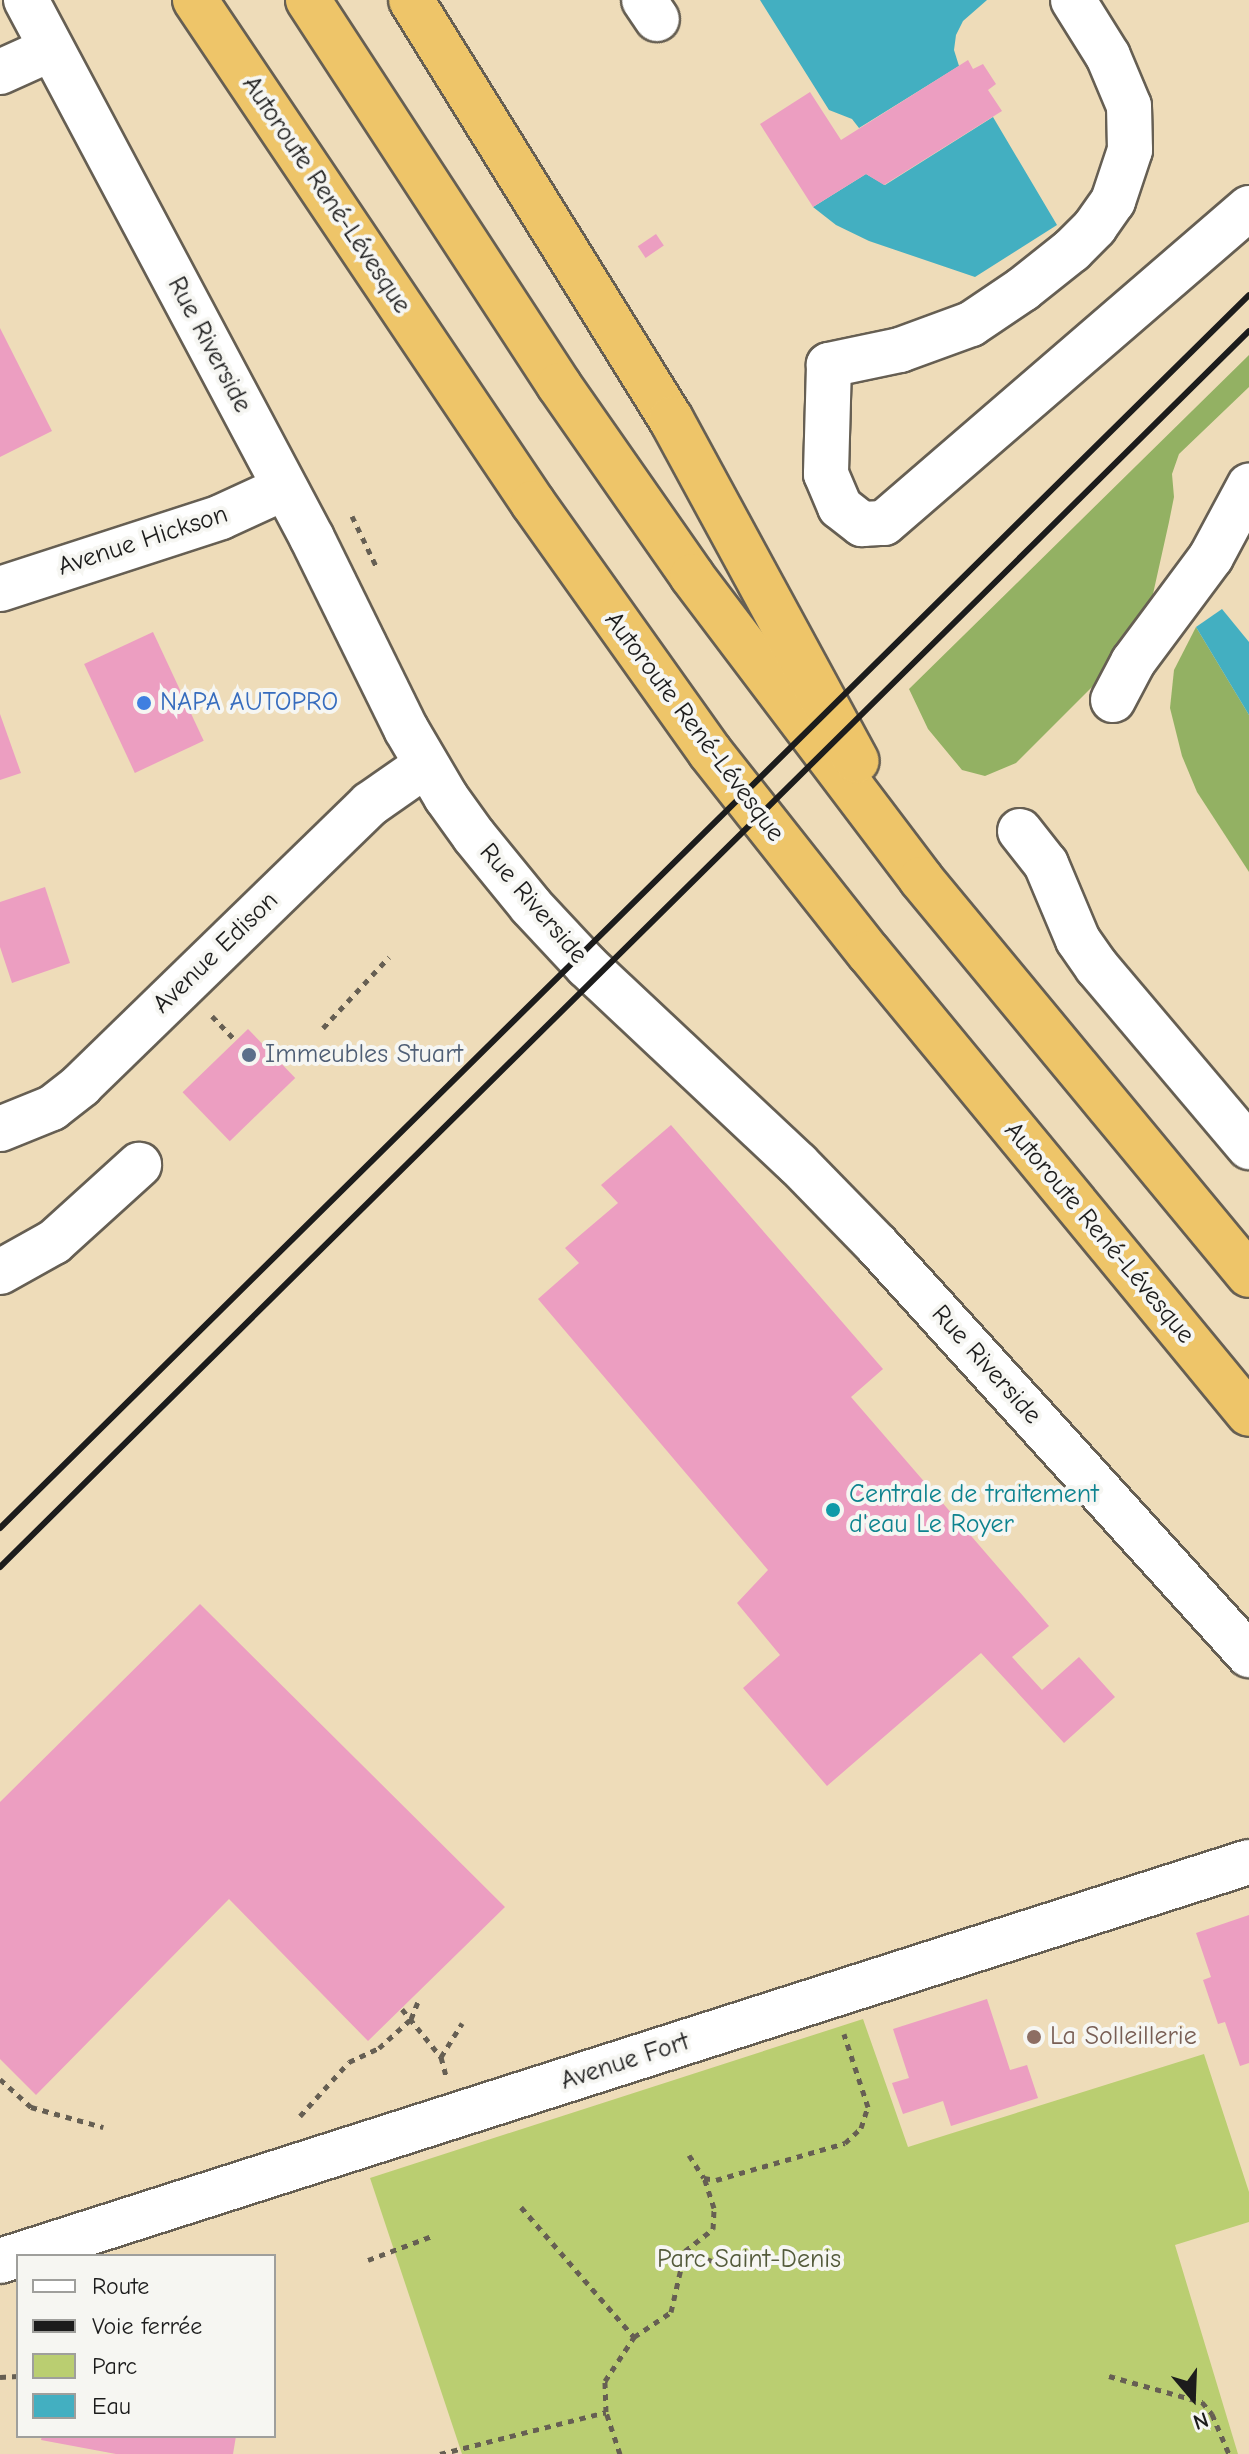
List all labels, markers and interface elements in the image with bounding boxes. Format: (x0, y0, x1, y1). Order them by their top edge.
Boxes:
street label: Autoroute René-Lévesque (235, 70, 417, 320)
street label: Rue Riverside (160, 272, 258, 418)
street label: Avenue Hickson (54, 499, 232, 583)
street label: Autoroute René-Lévesque (597, 606, 791, 848)
place label: NAPA AUTOPRO (160, 687, 338, 719)
marker: NAPA AUTOPRO (135, 694, 153, 712)
street label: Rue Riverside (472, 837, 594, 971)
street label: Avenue Edison (147, 885, 285, 1021)
place label: Immeubles Stuart (265, 1039, 463, 1071)
marker: Immeubles Stuart (240, 1046, 258, 1064)
street label: Autoroute René-Lévesque (997, 1116, 1201, 1350)
street label: Rue Riverside (925, 1299, 1047, 1431)
place label: Centrale de traitement d'eau Le Royer (849, 1479, 1099, 1540)
marker: Centrale de traitement d'eau Le Royer (824, 1501, 842, 1519)
place label: La Solleillerie (1050, 2021, 1197, 2053)
street label: Avenue Fort (557, 2027, 693, 2097)
marker: La Solleillerie (1025, 2028, 1043, 2046)
park label: Parc Saint-Denis (657, 2244, 841, 2276)
legend (16, 2254, 276, 2438)
text: Route (92, 2272, 149, 2300)
text: Voie ferrée (92, 2312, 202, 2340)
text: Parc (92, 2352, 137, 2380)
north arrow (1153, 2358, 1233, 2438)
text: Eau (92, 2392, 131, 2420)
text: N (1190, 2406, 1212, 2435)

